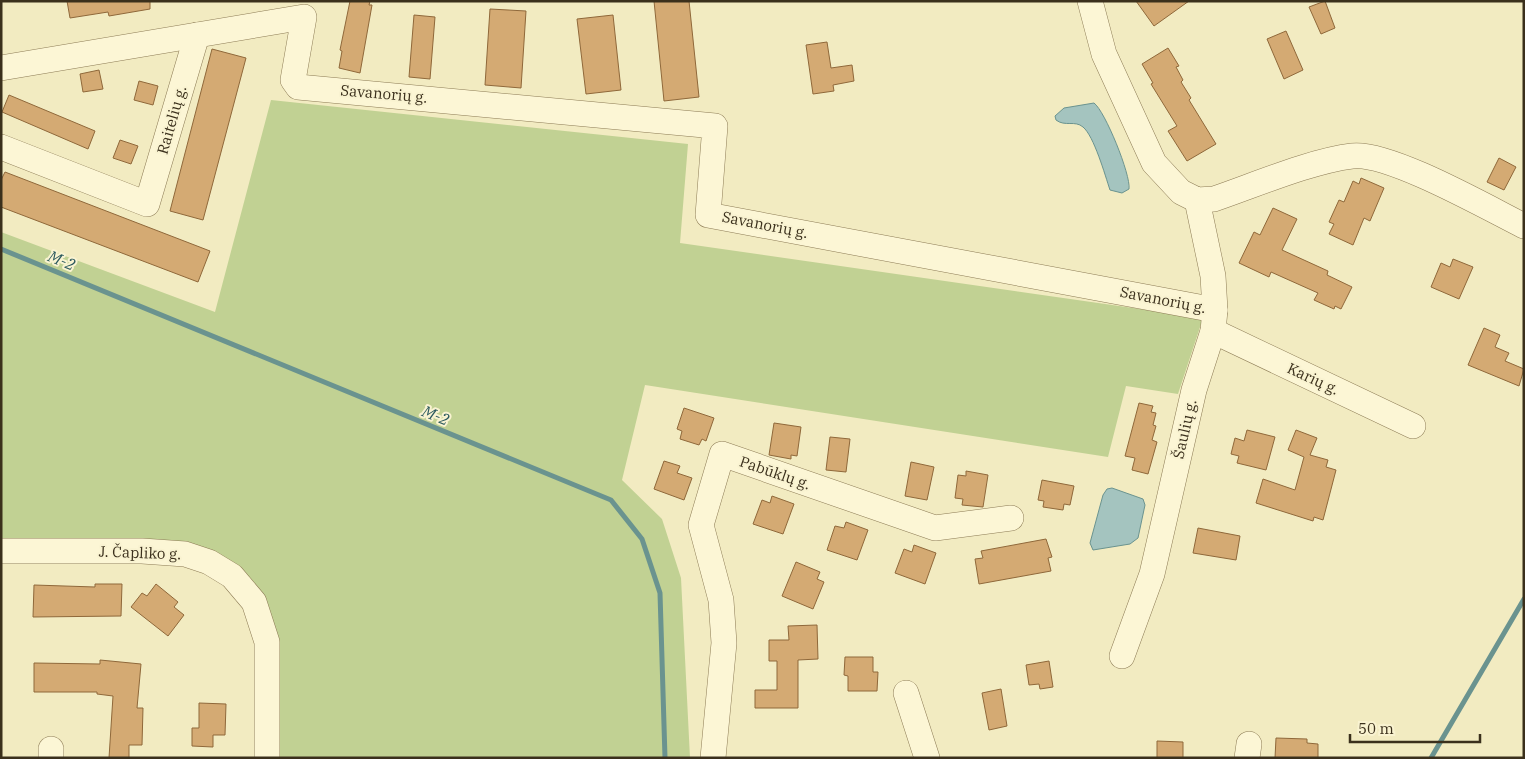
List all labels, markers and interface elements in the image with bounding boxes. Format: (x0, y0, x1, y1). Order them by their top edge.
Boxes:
street label: Savanorių g. (340, 80, 428, 107)
street label: Raitelių g. (153, 83, 190, 156)
street label: Savanorių g. (720, 207, 810, 242)
water label: M-2 (45, 245, 79, 274)
street label: Savanorių g. (1118, 282, 1208, 317)
street label: Karių g. (1284, 358, 1342, 399)
street label: Šaulių g. (1168, 397, 1201, 461)
water label: M-2 (419, 400, 453, 429)
street label: Pabūklų g. (737, 452, 813, 494)
street label: J. Čapliko g. (98, 542, 182, 563)
scale bar (1350, 712, 1480, 744)
text: 50 m (1358, 719, 1394, 738)

